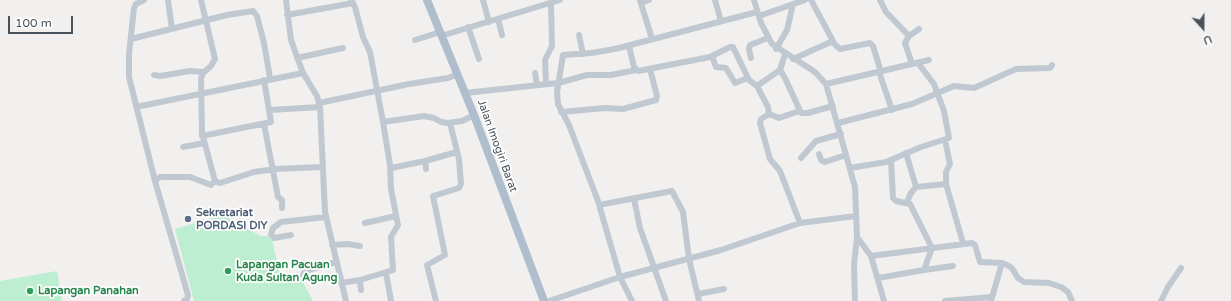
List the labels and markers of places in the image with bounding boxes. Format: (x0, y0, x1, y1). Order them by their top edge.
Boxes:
place label: Sekretariat PORDASI DIY (196, 206, 268, 232)
marker: Sekretariat PORDASI DIY (183, 214, 193, 224)
place label: Lapangan Pacuan Kuda Sultan Agung (236, 258, 337, 284)
marker: Lapangan Pacuan Kuda Sultan Agung (223, 266, 233, 276)
place label: Lapangan Panahan (38, 284, 139, 298)
marker: Lapangan Panahan (25, 286, 35, 296)

